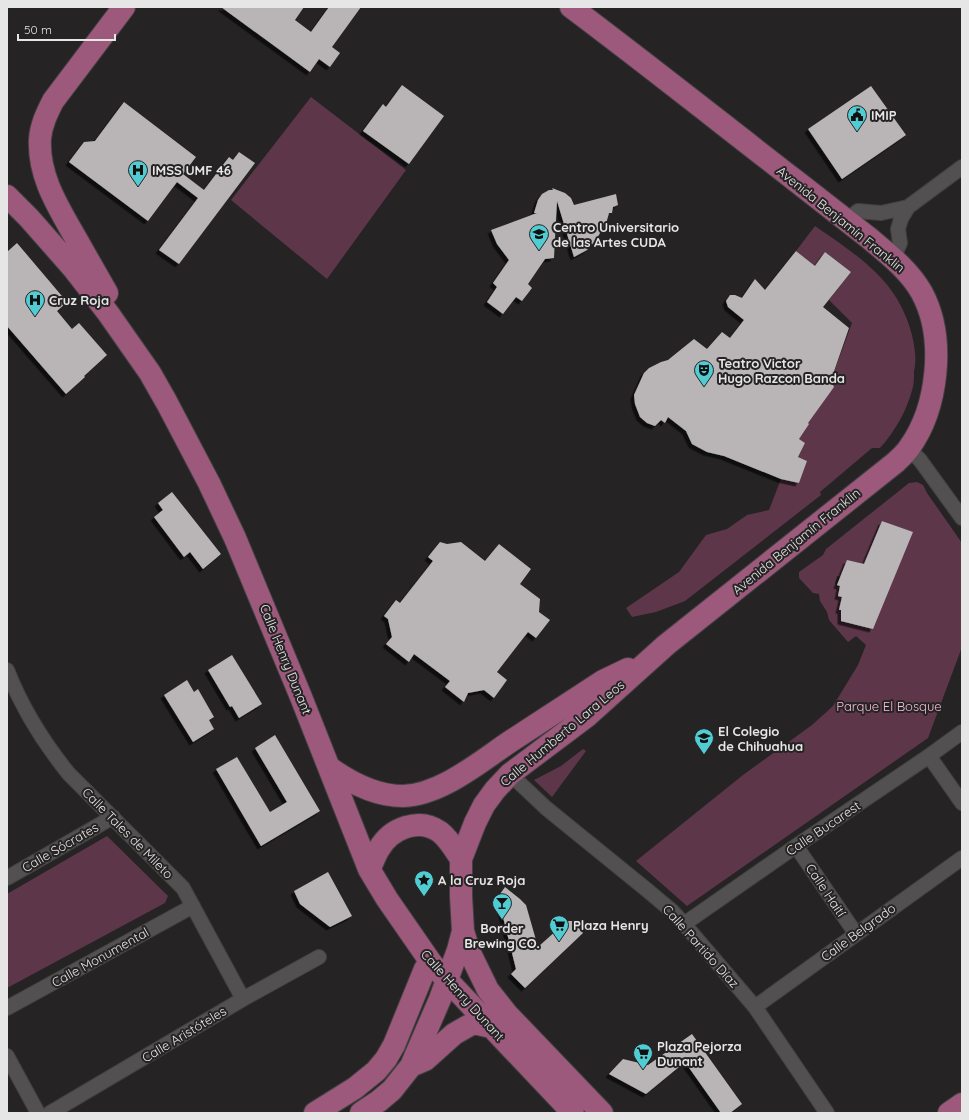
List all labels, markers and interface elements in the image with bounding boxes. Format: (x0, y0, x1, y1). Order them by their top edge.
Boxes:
scale bar (18, 16, 115, 42)
text: 50 m (24, 22, 52, 37)
public building icon: IMIP (846, 104, 868, 132)
place label: IMIP (871, 107, 897, 123)
hospital icon: IMSS UMF 46 (127, 159, 149, 187)
place label: IMSS UMF 46 (152, 162, 231, 178)
street label: Avenida Benjamín Franklin (774, 162, 908, 276)
place label: Centro Universitario de las Artes CUDA (553, 219, 679, 250)
school or university icon: Centro Universitario de las Artes CUDA (528, 223, 550, 251)
hospital icon: Cruz Roja (24, 289, 46, 317)
place label: Cruz Roja (49, 292, 109, 308)
place label: Teatro Victor Hugo Razcon Banda (718, 355, 845, 386)
theatre icon: Teatro Victor Hugo Razcon Banda (693, 359, 715, 387)
street label: Avenida Benjamín Franklin (729, 484, 863, 598)
street label: Calle Henry Dunant (257, 602, 315, 716)
street label: Calle Humberto Lara Leos (497, 676, 627, 790)
park label: Parque El Bosque (836, 698, 942, 714)
place label: El Colegio de Chihuahua (718, 723, 803, 754)
school or university icon: El Colegio de Chihuahua (693, 727, 715, 755)
street label: Calle Tales de Mileto (79, 784, 177, 882)
street label: Calle Bucarest (783, 797, 863, 859)
street label: Calle Sócrates (19, 819, 101, 875)
street label: Calle Haití (803, 861, 850, 920)
place icon: A la Cruz Roja (413, 869, 435, 897)
place label: A la Cruz Roja (438, 872, 525, 888)
bar icon: Border Brewing CO. (491, 892, 513, 920)
street label: Calle Belgrado (818, 899, 899, 964)
street label: Calle Partido Díaz (659, 901, 743, 991)
supermarket icon: Plaza Henry (548, 914, 570, 942)
place label: Plaza Henry (573, 917, 649, 933)
place label: Border Brewing CO. (464, 920, 540, 951)
street label: Calle Monumental (49, 924, 151, 990)
street label: Calle Henry Dunant (418, 946, 508, 1044)
street label: Calle Aristóteles (139, 1003, 229, 1065)
place label: Plaza Pejorza Dunant (657, 1038, 742, 1069)
supermarket icon: Plaza Pejorza Dunant (632, 1042, 654, 1070)

